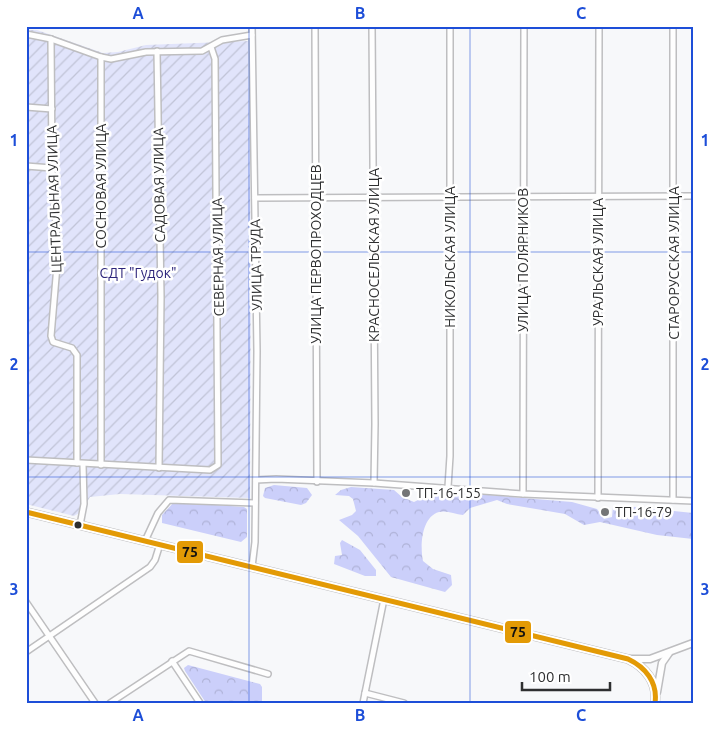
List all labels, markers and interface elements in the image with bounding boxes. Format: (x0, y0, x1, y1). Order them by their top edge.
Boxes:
text: A (132, 4, 144, 22)
text: B (355, 4, 365, 22)
text: C (576, 4, 586, 22)
street label: СОСНОВАЯ УЛИЦА (93, 124, 109, 248)
street label: ЦЕНТРАЛЬНАЯ УЛИЦА (43, 125, 65, 273)
street label: САДОВАЯ УЛИЦА (150, 127, 168, 243)
text: 1 (9, 131, 19, 149)
text: 1 (700, 131, 710, 149)
street label: УЛИЦА ПЕРВОПРОХОДЦЕВ (308, 164, 324, 344)
street label: КРАСНОСЕЛЬСКАЯ УЛИЦА (366, 168, 382, 342)
street label: НИКОЛЬСКАЯ УЛИЦА (442, 186, 458, 328)
street label: СТАРОРУССКАЯ УЛИЦА (666, 186, 682, 340)
street label: УЛИЦА ПОЛЯРНИКОВ (515, 188, 531, 332)
street label: СЕВЕРНАЯ УЛИЦА (209, 198, 227, 316)
street label: УРАЛЬСКАЯ УЛИЦА (590, 198, 606, 326)
street label: УЛИЦА ТРУДА (247, 219, 265, 311)
park label: СДТ "Гудок" (99, 265, 177, 281)
text: 2 (9, 355, 19, 373)
text: 2 (700, 355, 710, 373)
place label: ТП-16-155 (416, 485, 481, 501)
marker: ТП-16-155 (400, 487, 412, 499)
place label: ТП-16-79 (615, 504, 672, 520)
marker: ТП-16-79 (599, 506, 611, 518)
unlabelled marker (73, 520, 83, 530)
line badge: 75 (176, 540, 204, 564)
text: 75 (182, 544, 198, 560)
text: 3 (9, 580, 19, 598)
text: 3 (700, 580, 710, 598)
line badge: 75 (504, 620, 532, 644)
text: 75 (510, 624, 526, 640)
scale bar (522, 659, 609, 691)
text: 100 m (529, 668, 571, 685)
text: A (132, 706, 144, 724)
text: B (355, 706, 365, 724)
text: C (576, 706, 586, 724)

